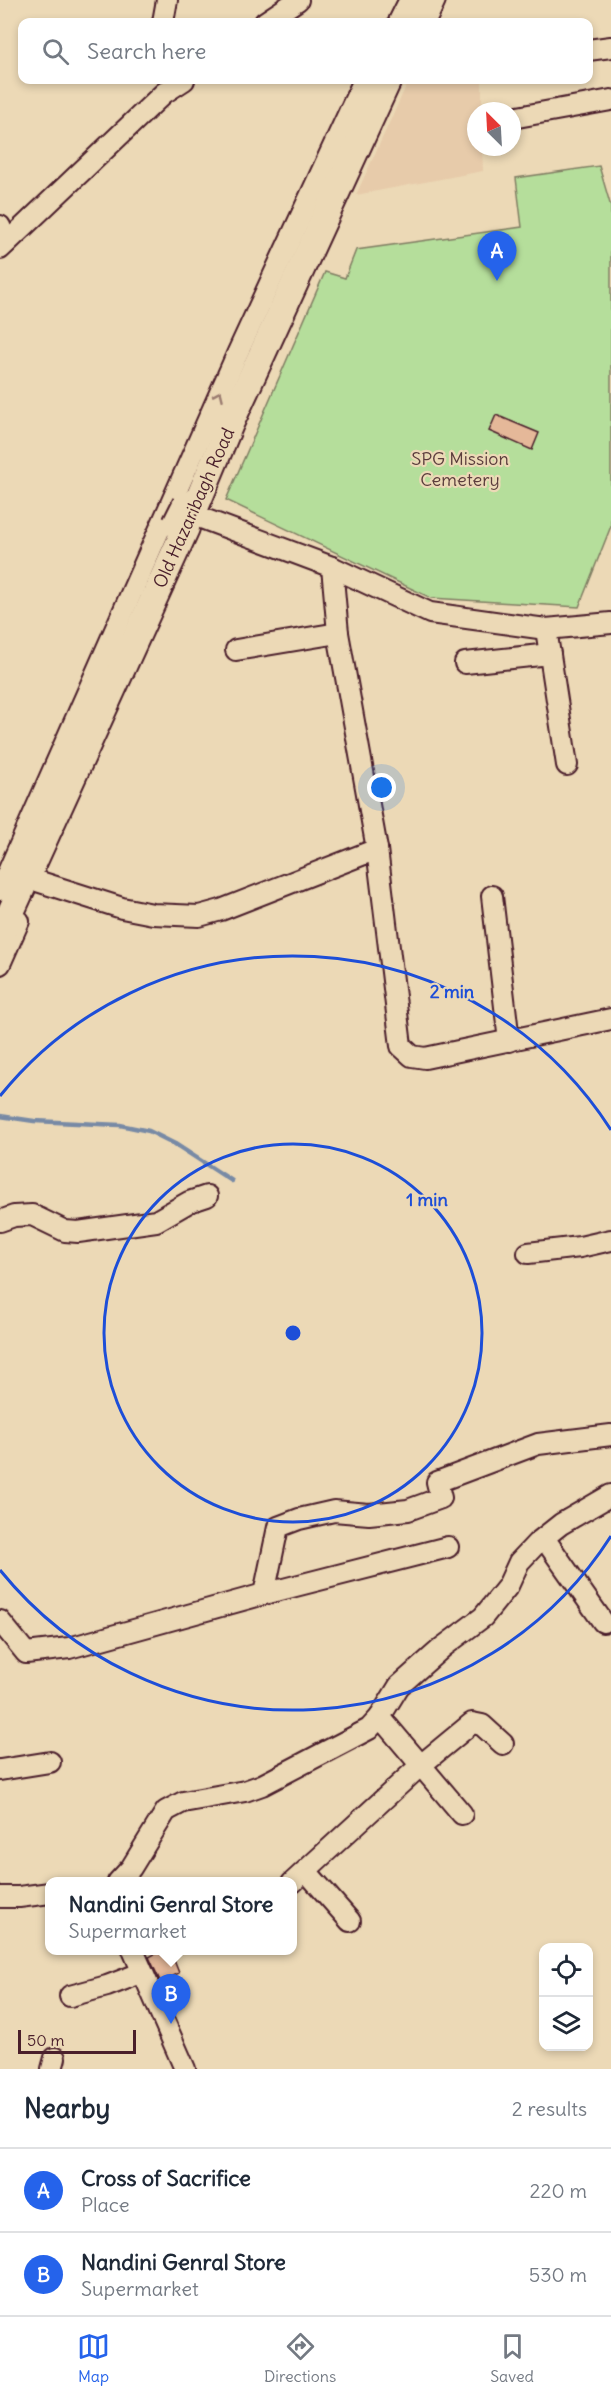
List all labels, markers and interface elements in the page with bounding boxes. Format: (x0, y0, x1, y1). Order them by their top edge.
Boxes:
search box (18, 18, 593, 84)
icon: search (39, 35, 72, 68)
text: Search here (87, 37, 206, 65)
north arrow (467, 102, 521, 156)
pin: A (478, 232, 516, 281)
one-way arrow (212, 390, 224, 401)
street label: Old Hazaribagh Road (148, 424, 239, 592)
park label: SPG Mission Cemetery (411, 447, 509, 491)
your location (367, 773, 396, 802)
text: 2 min (430, 980, 475, 1003)
text: 1 min (406, 1188, 448, 1211)
centre of rings (283, 1323, 303, 1343)
popup (45, 1877, 297, 1955)
text: Nandini Genral Store (69, 1890, 273, 1918)
text: Supermarket (69, 1918, 186, 1943)
map controls (539, 1943, 593, 2051)
button: locate (539, 1943, 593, 1997)
pin: B (152, 1974, 190, 2024)
button: layers (539, 1997, 593, 2051)
scale bar (18, 2027, 136, 2054)
text: 50 m (27, 2030, 65, 2050)
text: Nearby (24, 2092, 110, 2125)
text: 2 results (512, 2096, 587, 2121)
text: Cross of Sacrifice (81, 2164, 251, 2192)
text: A (37, 2178, 50, 2203)
text: 220 m (530, 2178, 587, 2203)
text: Place (81, 2192, 129, 2217)
text: Nandini Genral Store (81, 2248, 286, 2276)
text: B (37, 2262, 50, 2287)
text: 530 m (529, 2262, 587, 2287)
text: Supermarket (81, 2276, 199, 2301)
tab: Map (77, 2330, 110, 2386)
tab: Directions (264, 2330, 336, 2386)
tab: Saved (490, 2330, 534, 2386)

